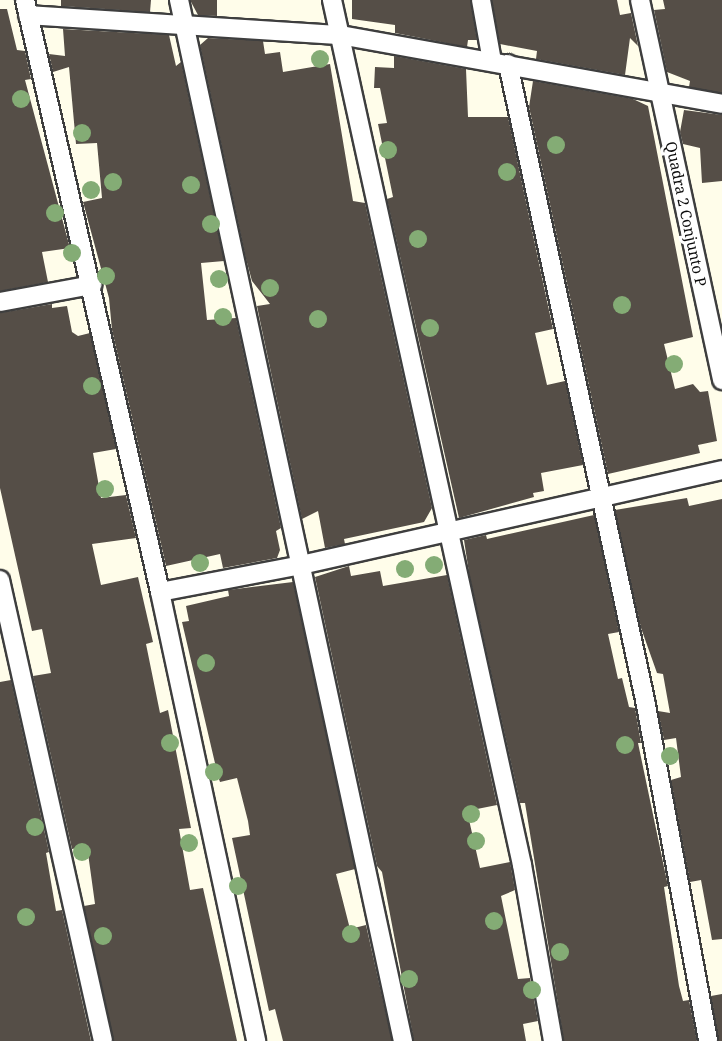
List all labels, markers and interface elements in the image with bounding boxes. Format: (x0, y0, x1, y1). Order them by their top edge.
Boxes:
street label: Quadra 2 Conjunto P (662, 140, 710, 288)

